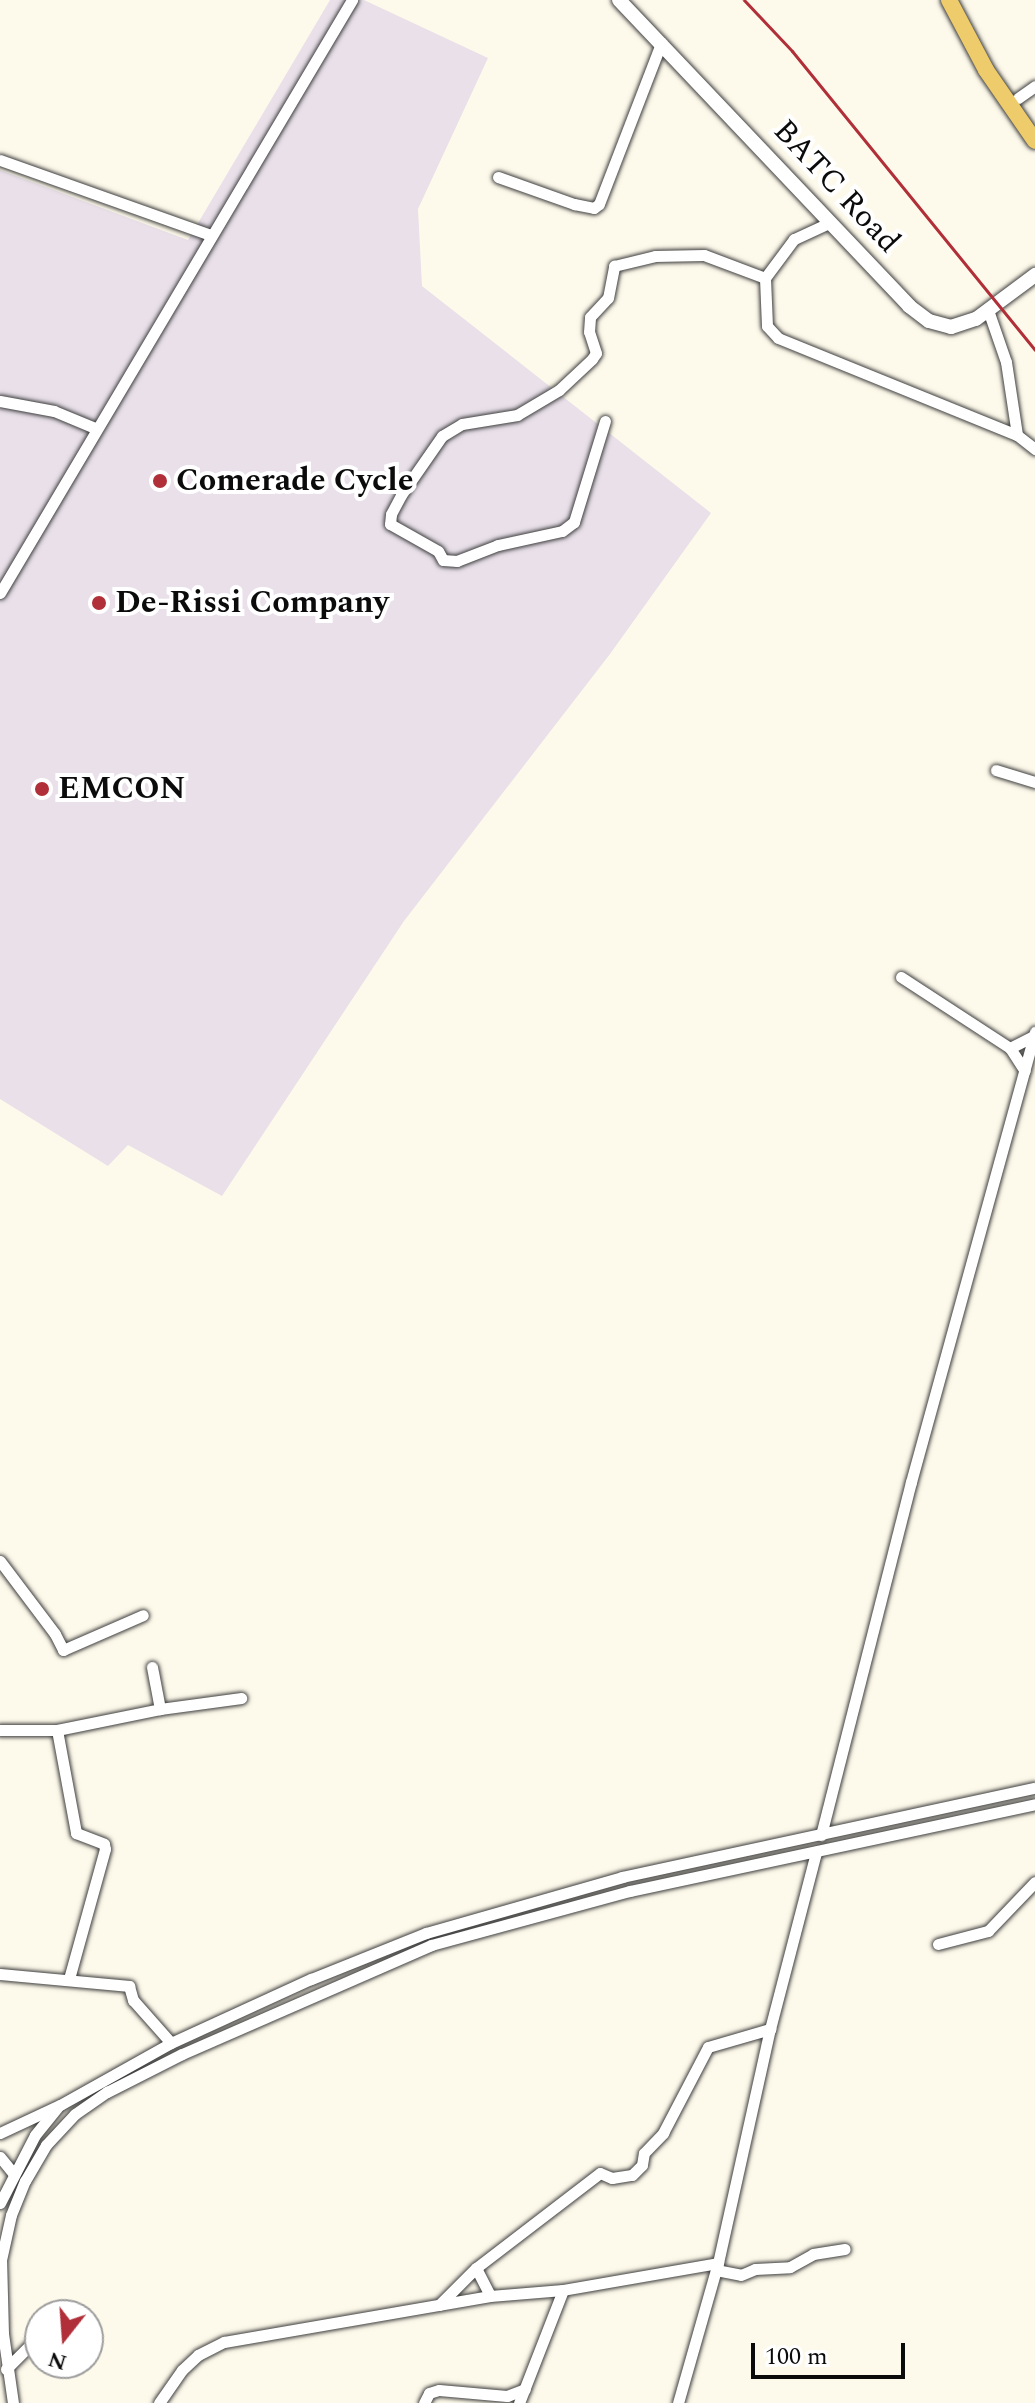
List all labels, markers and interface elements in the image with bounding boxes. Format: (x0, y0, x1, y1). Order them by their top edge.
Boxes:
street label: BATC Road (765, 112, 907, 262)
place label: Comerade Cycle (176, 462, 414, 500)
marker: Comerade Cycle (151, 472, 169, 490)
place label: De-Rissi Company (115, 584, 389, 622)
marker: De-Rissi Company (90, 594, 108, 612)
place label: EMCON (58, 770, 186, 808)
marker: EMCON (33, 780, 51, 798)
north arrow (24, 2299, 104, 2379)
scale bar (755, 2327, 909, 2377)
text: 100 m (765, 2339, 828, 2375)
text: N (44, 2342, 71, 2379)

